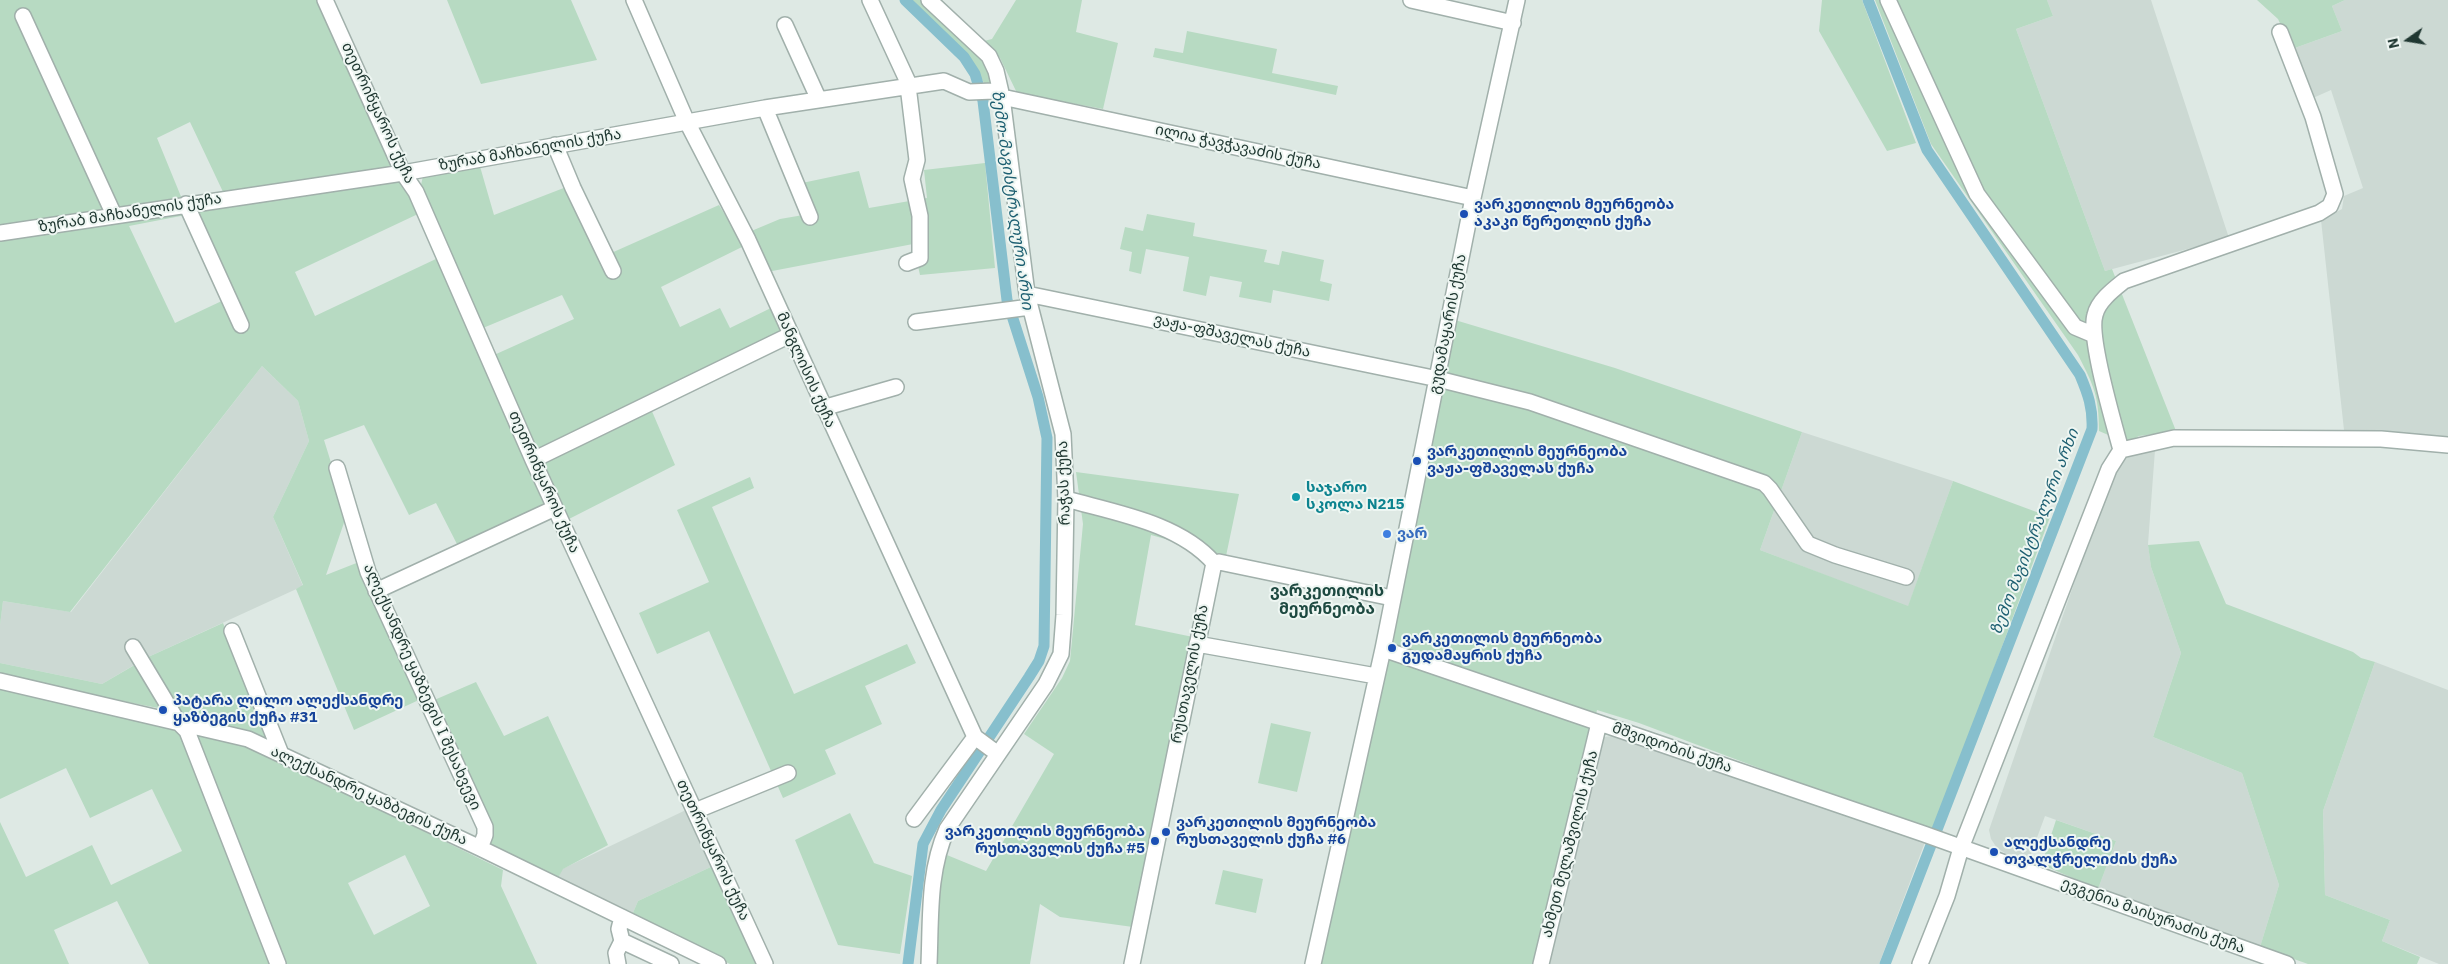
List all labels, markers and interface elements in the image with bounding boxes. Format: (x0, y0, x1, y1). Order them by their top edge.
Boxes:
north arrow (2383, 15, 2433, 65)
text: N (2383, 36, 2403, 50)
street label: თეთრიწყაროს ქუჩა (337, 40, 419, 186)
water label: ზემო-მაგისტრალური არხი (987, 89, 1037, 311)
street label: ილია ჭავჭავაძის ქუჩა (1154, 121, 1322, 173)
street label: ზურაბ მაჩხანელის ქუჩა (437, 125, 623, 175)
street label: ზურაბ მაჩხანელის ქუჩა (37, 190, 223, 236)
place label: ვარკეთილის მეურნეობა აკაკი წერეთლის ქუჩა (1474, 196, 1674, 231)
marker: ვარკეთილის მეურნეობა აკაკი წერეთლის ქუჩა (1458, 208, 1470, 220)
street label: გუდამაყარის ქუჩა (1426, 252, 1470, 396)
street label: მანგლისის ქუჩა (772, 309, 840, 431)
street label: ვაჟა-ფშაველას ქუჩა (1152, 311, 1312, 361)
street label: თეთრიწყაროს ქუჩა (505, 408, 583, 556)
water label: ზემო მაგისტრალური არხი (1987, 426, 2083, 638)
street label: რაჭას ქუჩა (1054, 440, 1074, 526)
place label: ვარკეთილის მეურნეობა ვაჟა-ფშაველას ქუჩა (1427, 443, 1627, 478)
marker: ვარკეთილის მეურნეობა ვაჟა-ფშაველას ქუჩა (1411, 455, 1423, 467)
place label: საჯარო სკოლა N215 (1306, 479, 1405, 514)
marker: საჯარო სკოლა N215 (1290, 491, 1302, 503)
place label: ვარ (1397, 525, 1427, 543)
marker: ვარ (1381, 528, 1393, 540)
street label: ალექსანდრე ყაზბეგის I შესახვევი (359, 561, 485, 813)
district label: ვარკეთილის მეურნეობა (1270, 581, 1384, 619)
street label: რუსთაველის ქუჩა (1168, 603, 1212, 745)
place label: ვარკეთილის მეურნეობა გუდამაყრის ქუჩა (1402, 630, 1602, 665)
marker: ვარკეთილის მეურნეობა გუდამაყრის ქუჩა (1386, 642, 1398, 654)
place label: პატარა ლილო ალექსანდრე ყაზბეგის ქუჩა #31 (173, 692, 403, 727)
marker: პატარა ლილო ალექსანდრე ყაზბეგის ქუჩა #31 (157, 704, 169, 716)
street label: მშვიდობის ქუჩა (1610, 719, 1734, 777)
street label: ალექსანდრე ყაზბეგის ქუჩა (268, 742, 470, 850)
street label: ახმეთ მელაშვილის ქუჩა (1538, 748, 1602, 940)
street label: თეთრიწყაროს ქუჩა (672, 777, 754, 923)
place label: ვარკეთილის მეურნეობა რუსთაველის ქუჩა #6 (1176, 814, 1376, 849)
place label: ვარკეთილის მეურნეობა რუსთაველის ქუჩა #5 (945, 823, 1145, 858)
marker: ვარკეთილის მეურნეობა რუსთაველის ქუჩა #6 (1160, 826, 1172, 838)
place label: ალექსანდრე თვალჭრელიძის ქუჩა (2004, 834, 2178, 869)
marker: ვარკეთილის მეურნეობა რუსთაველის ქუჩა #5 (1149, 835, 1161, 847)
marker: ალექსანდრე თვალჭრელიძის ქუჩა (1988, 846, 2000, 858)
street label: ევგენია მაისურაძის ქუჩა (2059, 874, 2247, 958)

